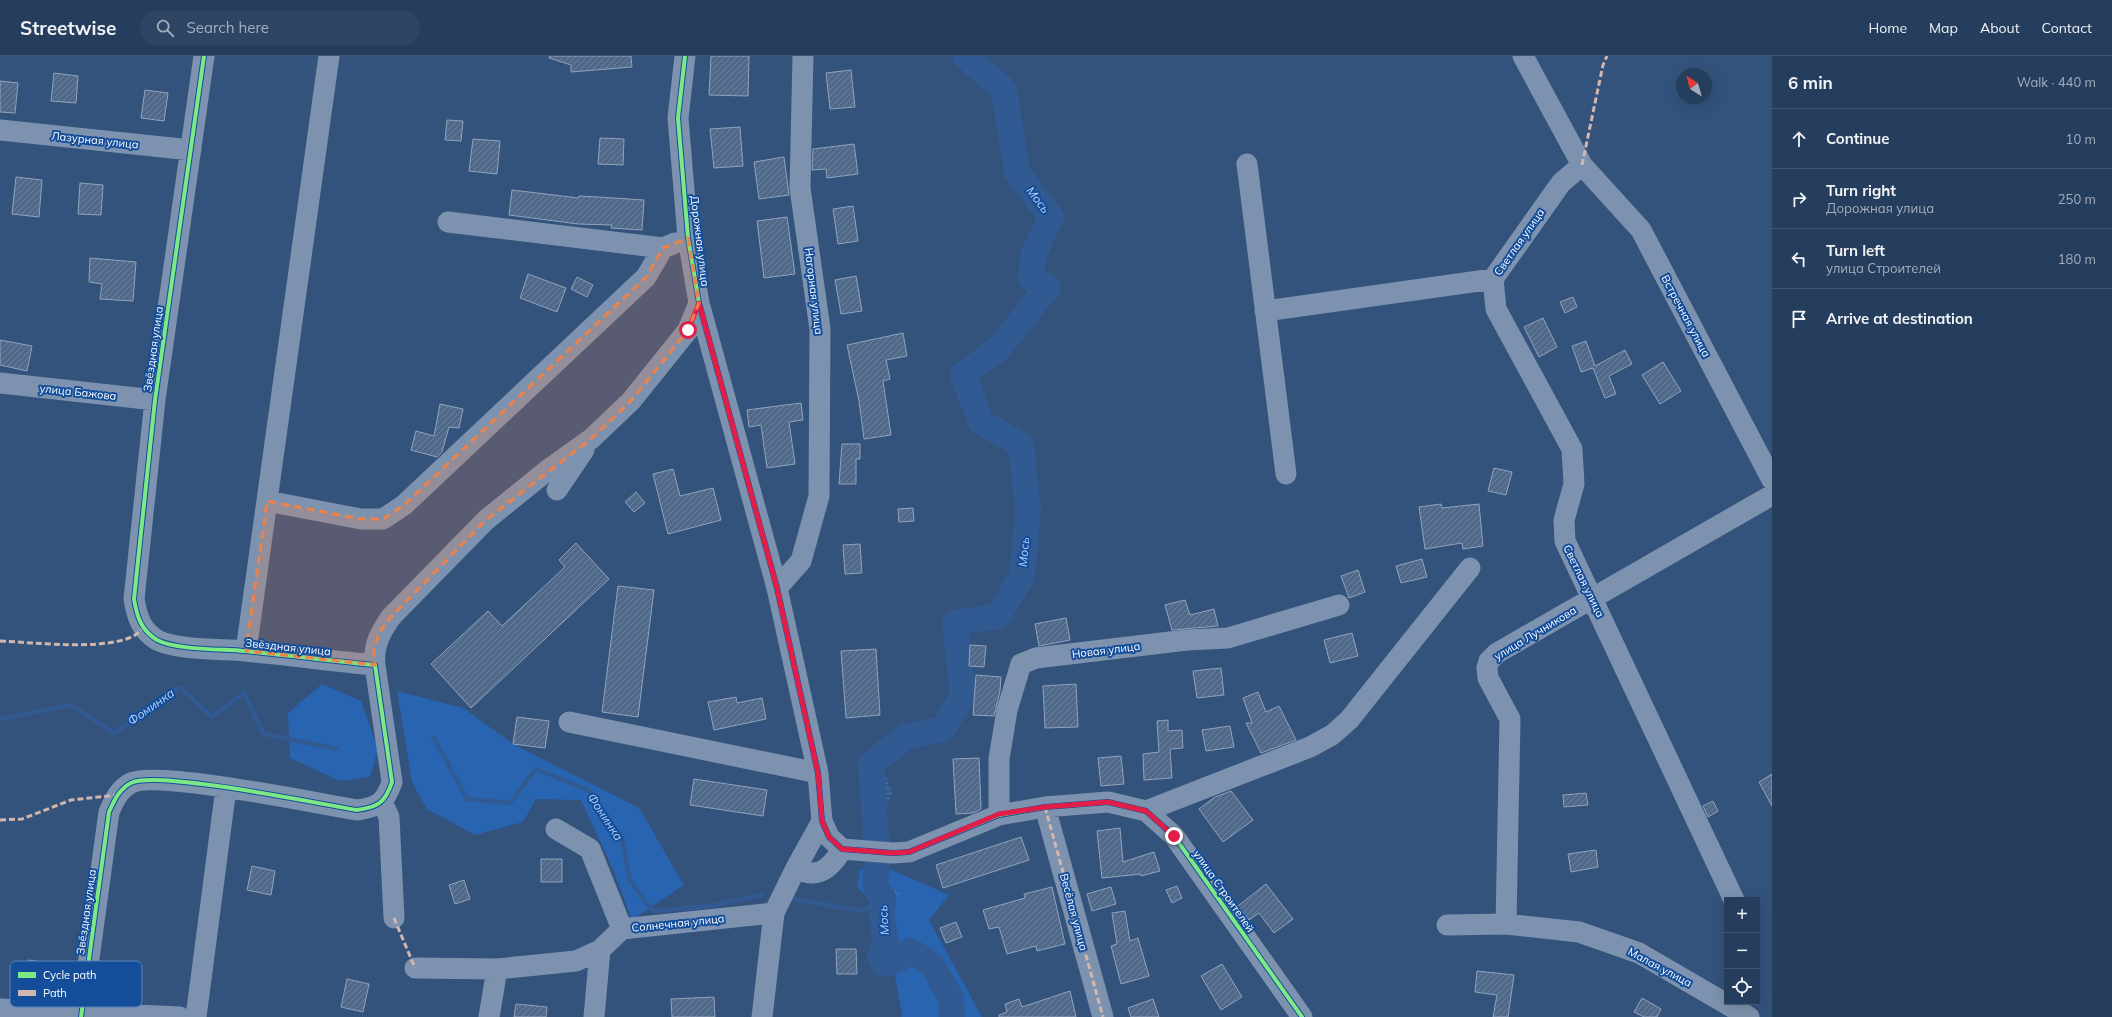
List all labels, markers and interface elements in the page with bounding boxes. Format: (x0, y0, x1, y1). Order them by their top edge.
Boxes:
search box (140, 10, 420, 46)
text: Streetwise (20, 16, 116, 40)
icon: search (154, 17, 176, 39)
text: Search here (186, 18, 269, 37)
text: Home (1868, 19, 1907, 37)
text: Map (1929, 19, 1958, 37)
text: About (1980, 19, 2020, 37)
text: Contact (2042, 19, 2092, 37)
north arrow (1676, 68, 1712, 104)
text: 6 min (1788, 72, 1833, 93)
text: Walk · 440 m (2017, 74, 2096, 90)
street label: Лазурная улица (51, 128, 139, 152)
icon: ahead (1788, 128, 1810, 150)
text: Continue (1826, 129, 1889, 148)
text: 10 m (2066, 131, 2096, 147)
text: Turn right (1826, 181, 1896, 200)
water label: Мось (1023, 183, 1054, 216)
icon: right (1788, 188, 1810, 210)
text: 250 m (2058, 191, 2096, 207)
street label: Дорожная улица (687, 195, 713, 287)
text: Дорожная улица (1826, 200, 1934, 216)
street label: Светлая улица (1491, 206, 1547, 278)
text: Turn left (1826, 241, 1885, 260)
street label: Нагорная улица (802, 247, 826, 335)
icon: left (1788, 248, 1810, 270)
text: 180 m (2058, 251, 2096, 267)
text: улица Строителей (1826, 260, 1941, 276)
street label: Встречная улица (1658, 272, 1714, 360)
street label: Звёздная улица (140, 305, 166, 393)
icon: arrive (1788, 308, 1810, 330)
text: Arrive at destination (1826, 309, 1973, 328)
route start (679, 321, 697, 339)
street label: улица Бажова (39, 381, 117, 403)
water label: Мось (1015, 536, 1032, 568)
street label: Светлая улица (1560, 542, 1608, 620)
street label: улица Лучникова (1491, 603, 1579, 663)
street label: Звёздная улица (244, 636, 332, 658)
street label: Новая улица (1071, 639, 1141, 661)
water label: Фоминка (124, 685, 177, 728)
water label: Фоминка (585, 790, 626, 843)
route end (1165, 827, 1183, 845)
street label: улица Строителей (1190, 847, 1258, 935)
street label: Звёздная улица (73, 868, 99, 956)
street label: Весёлая улица (1057, 872, 1091, 952)
map controls (1724, 897, 1760, 1005)
button: + (1724, 897, 1760, 933)
water label: Мось (875, 904, 892, 935)
street label: Солнечная улица (631, 911, 725, 935)
button: − (1724, 933, 1760, 969)
street label: Малая улица (1626, 944, 1694, 990)
legend (10, 961, 142, 1007)
text: Cycle path (43, 968, 96, 982)
button: locate (1724, 969, 1760, 1005)
text: Path (43, 986, 67, 1000)

